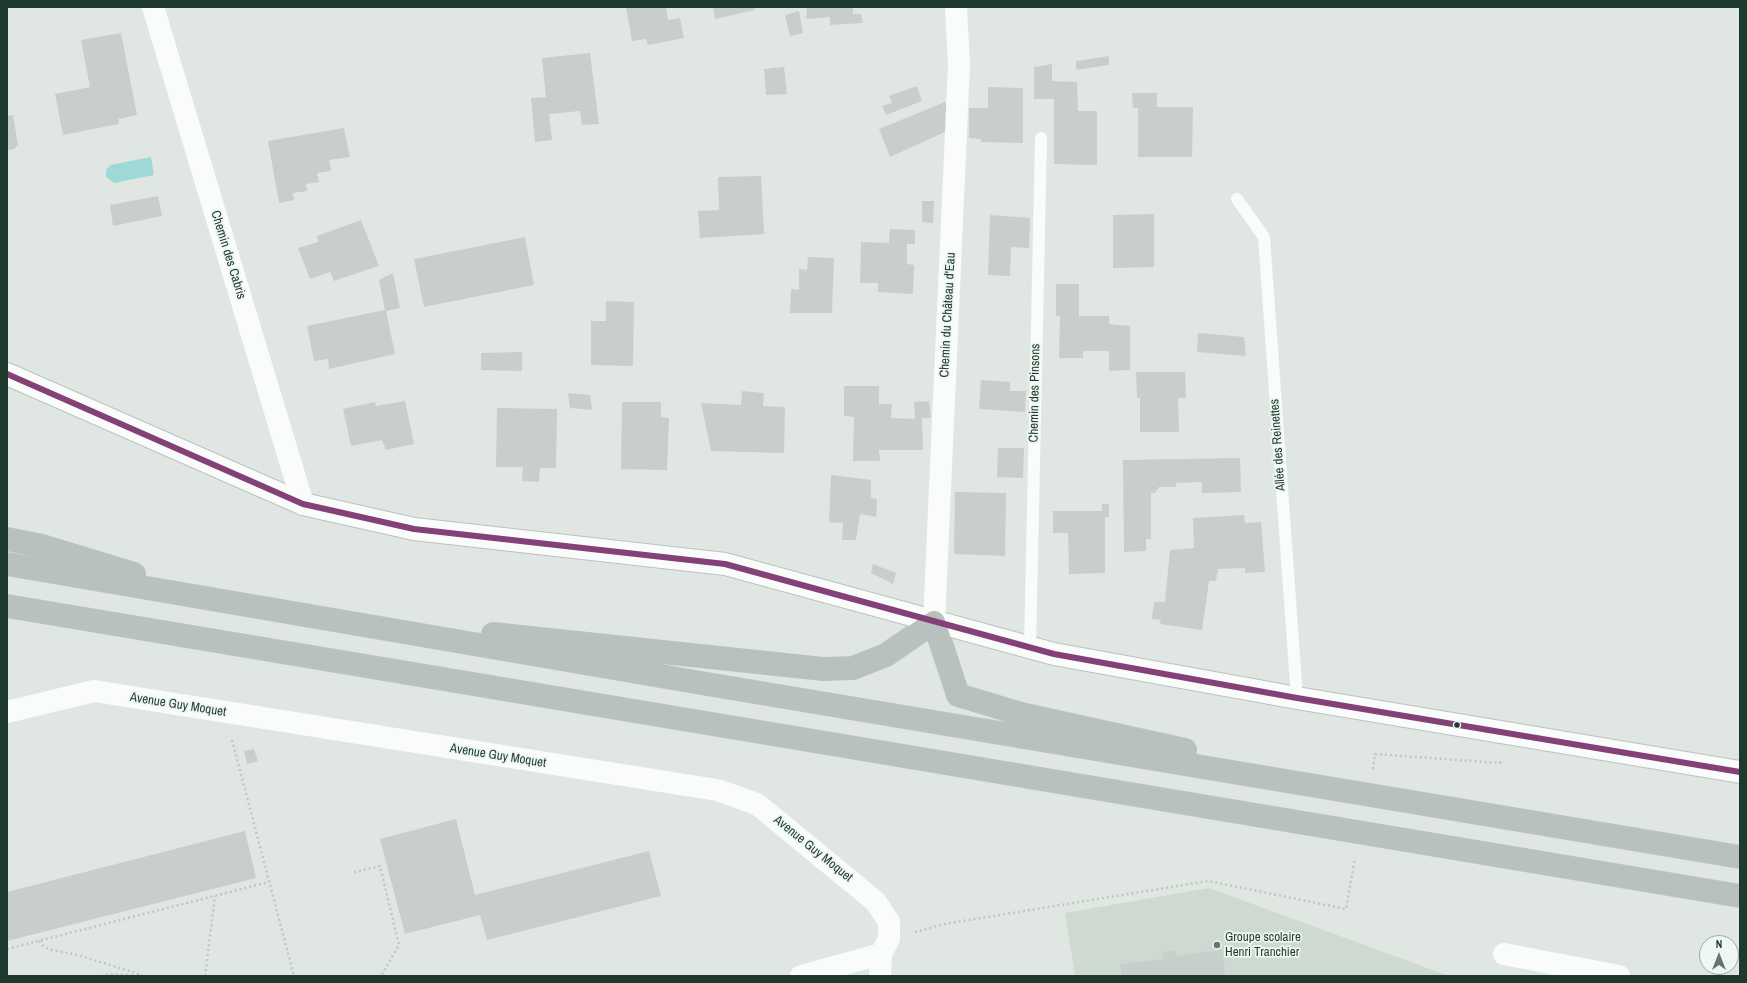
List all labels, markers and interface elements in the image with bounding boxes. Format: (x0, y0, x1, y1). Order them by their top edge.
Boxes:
street label: Chemin des Cabris (207, 209, 249, 301)
street label: Chemin du Château d'Eau (937, 252, 959, 378)
street label: Chemin des Pinsons (1026, 343, 1044, 443)
street label: Allée des Reinettes (1267, 398, 1289, 492)
street label: Avenue Guy Moquet (129, 690, 227, 720)
unlabelled marker (1452, 720, 1462, 730)
street label: Avenue Guy Moquet (449, 741, 547, 771)
street label: Avenue Guy Moquet (770, 812, 856, 886)
place label: Groupe scolaire Henri Tranchier (1225, 930, 1301, 961)
north arrow (1699, 935, 1739, 975)
text: N (1716, 937, 1722, 951)
marker: Groupe scolaire Henri Tranchier (1212, 940, 1222, 950)

